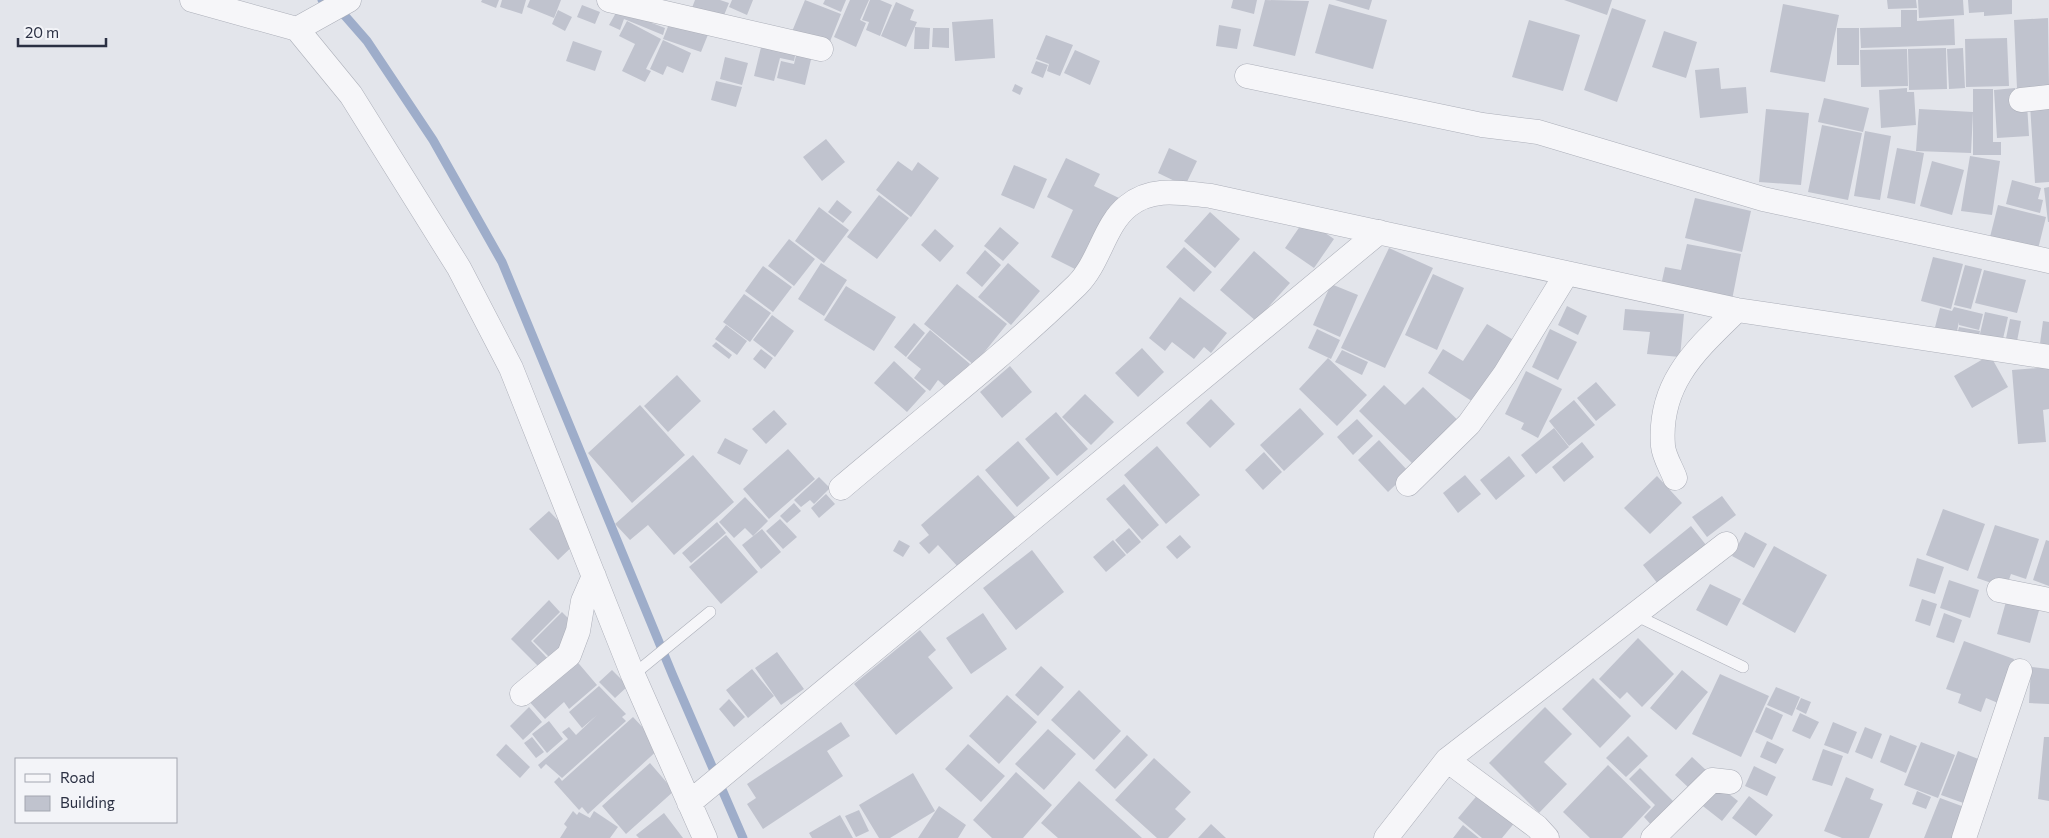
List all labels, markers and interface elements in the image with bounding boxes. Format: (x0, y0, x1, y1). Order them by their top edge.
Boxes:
scale bar (18, 15, 105, 47)
text: 20 m (25, 23, 59, 41)
legend (15, 758, 178, 823)
text: Road (60, 768, 95, 786)
text: Building (60, 793, 115, 811)

